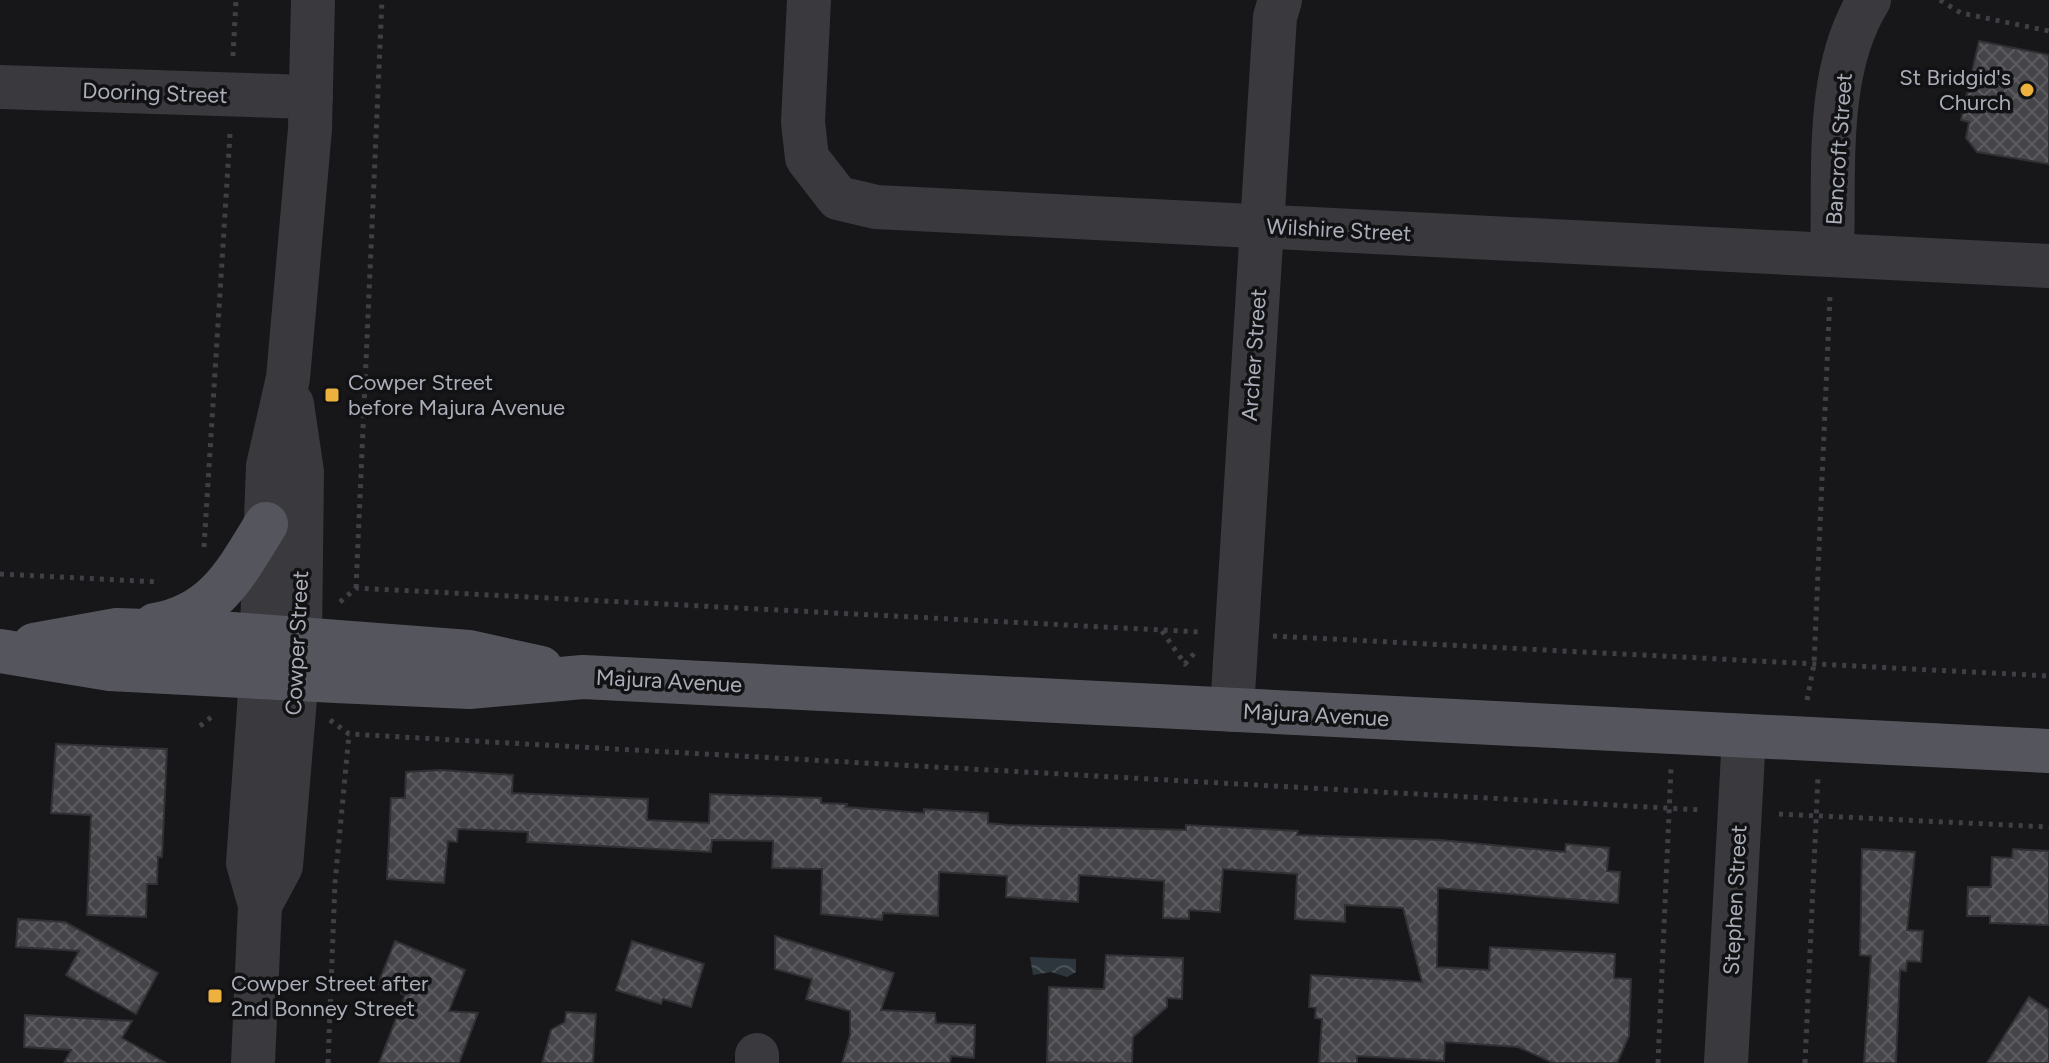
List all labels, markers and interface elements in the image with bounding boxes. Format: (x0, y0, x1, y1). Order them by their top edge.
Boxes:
place label: St Bridgid's Church (1899, 64, 2011, 116)
street label: Bancroft Street (1820, 72, 1858, 226)
street label: Dooring Street (82, 77, 228, 109)
marker: St Bridgid's Church (2018, 81, 2036, 99)
street label: Wilshire Street (1266, 213, 1412, 247)
street label: Archer Street (1236, 288, 1272, 422)
place label: Cowper Street before Majura Avenue (348, 369, 565, 421)
marker: Cowper Street before Majura Avenue (323, 386, 341, 404)
street label: Cowper Street (280, 570, 314, 716)
street label: Majura Avenue (595, 664, 743, 698)
street label: Majura Avenue (1242, 698, 1390, 732)
street label: Stephen Street (1718, 824, 1752, 976)
place label: Cowper Street after 2nd Bonney Street (231, 970, 429, 1022)
marker: Cowper Street after 2nd Bonney Street (206, 987, 224, 1005)

